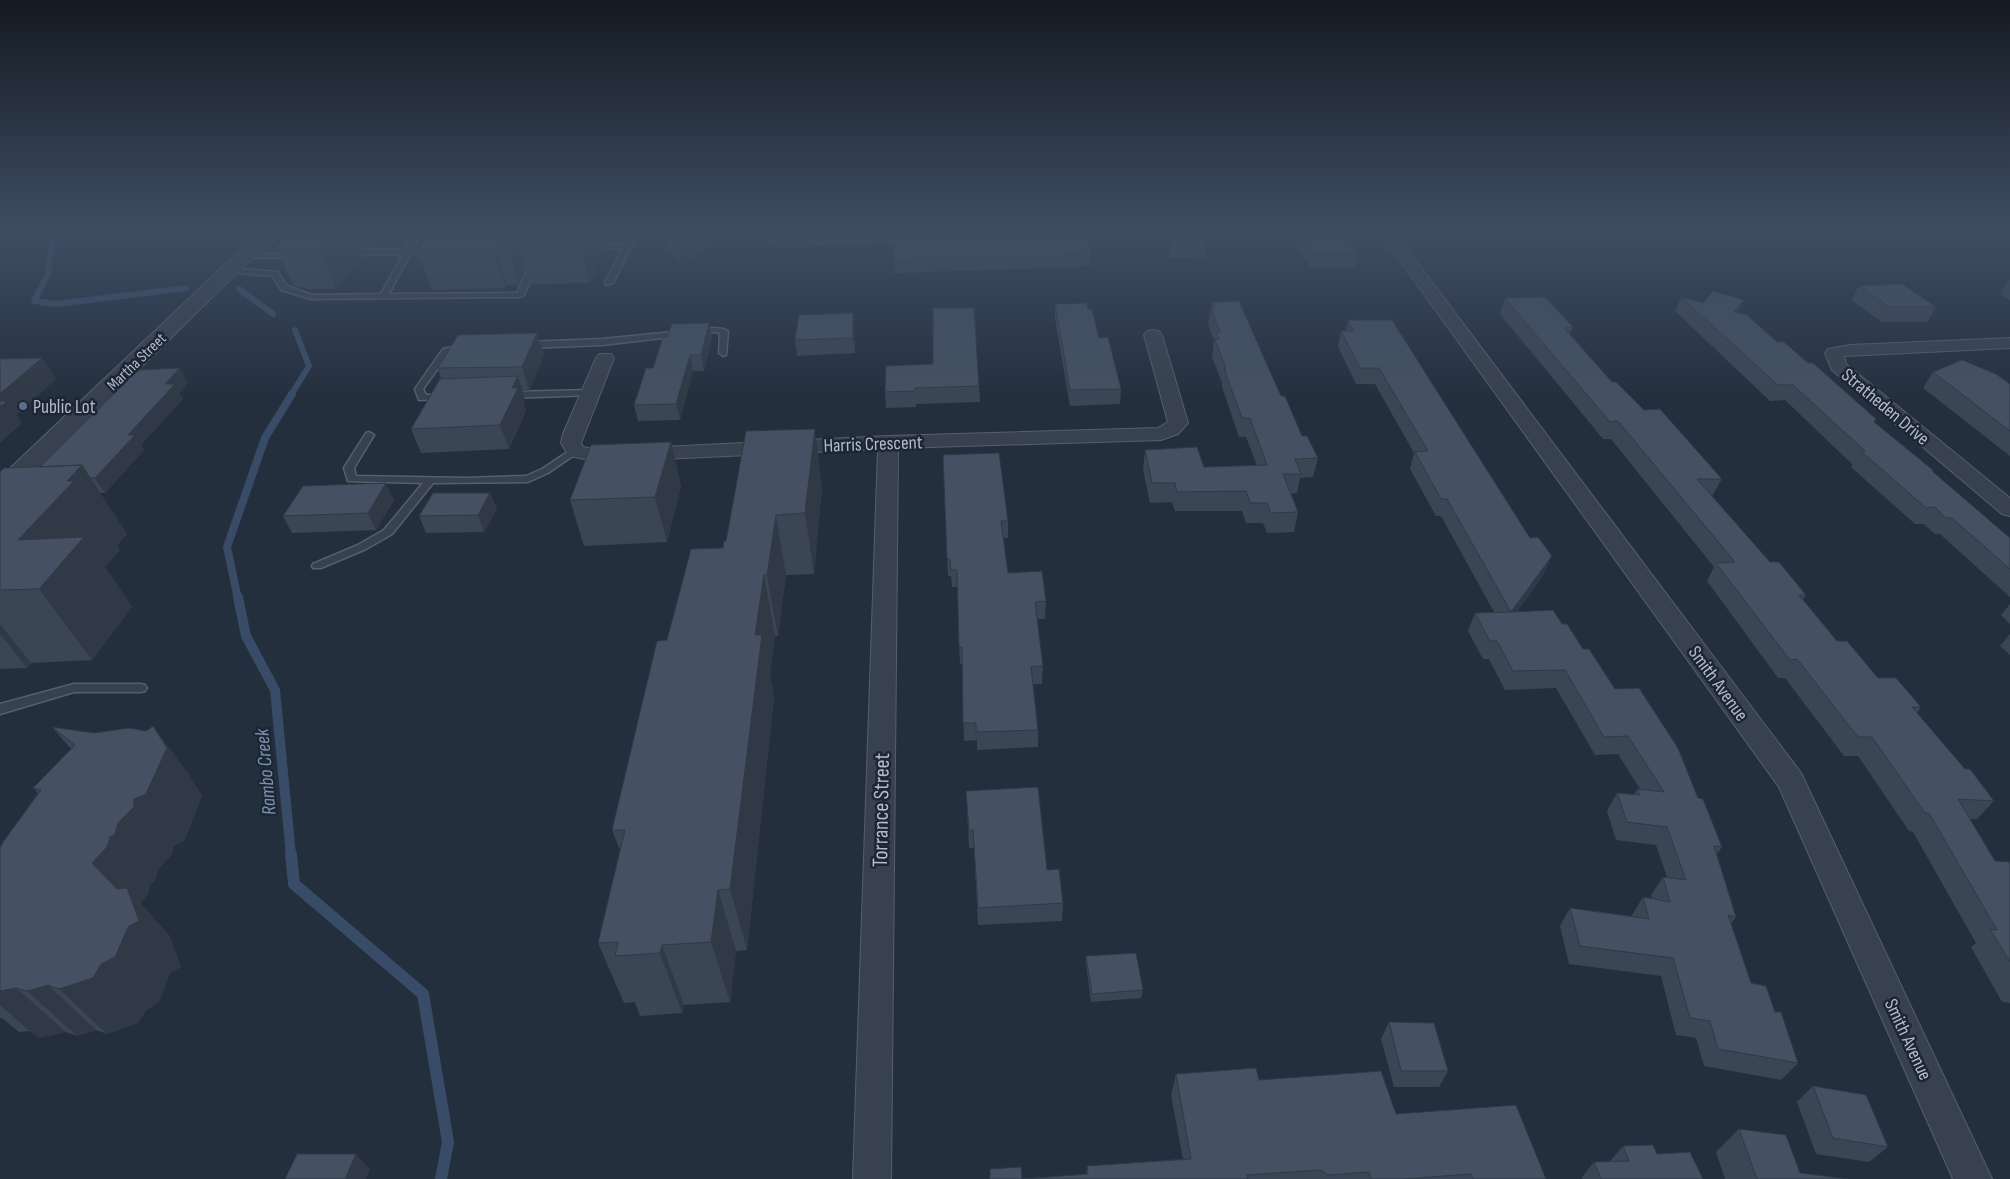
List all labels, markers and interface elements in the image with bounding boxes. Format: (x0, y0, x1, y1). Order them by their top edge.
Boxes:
street label: Martha Street (104, 329, 171, 395)
street label: Stratheden Drive (1836, 364, 1934, 451)
place label: Public Lot (33, 396, 96, 419)
marker: Public Lot (17, 400, 29, 412)
street label: Harris Crescent (823, 431, 923, 458)
street label: Smith Avenue (1683, 642, 1753, 726)
water label: Rambo Creek (250, 727, 282, 816)
street label: Torrance Street (867, 752, 896, 867)
street label: Smith Avenue (1879, 995, 1937, 1084)

